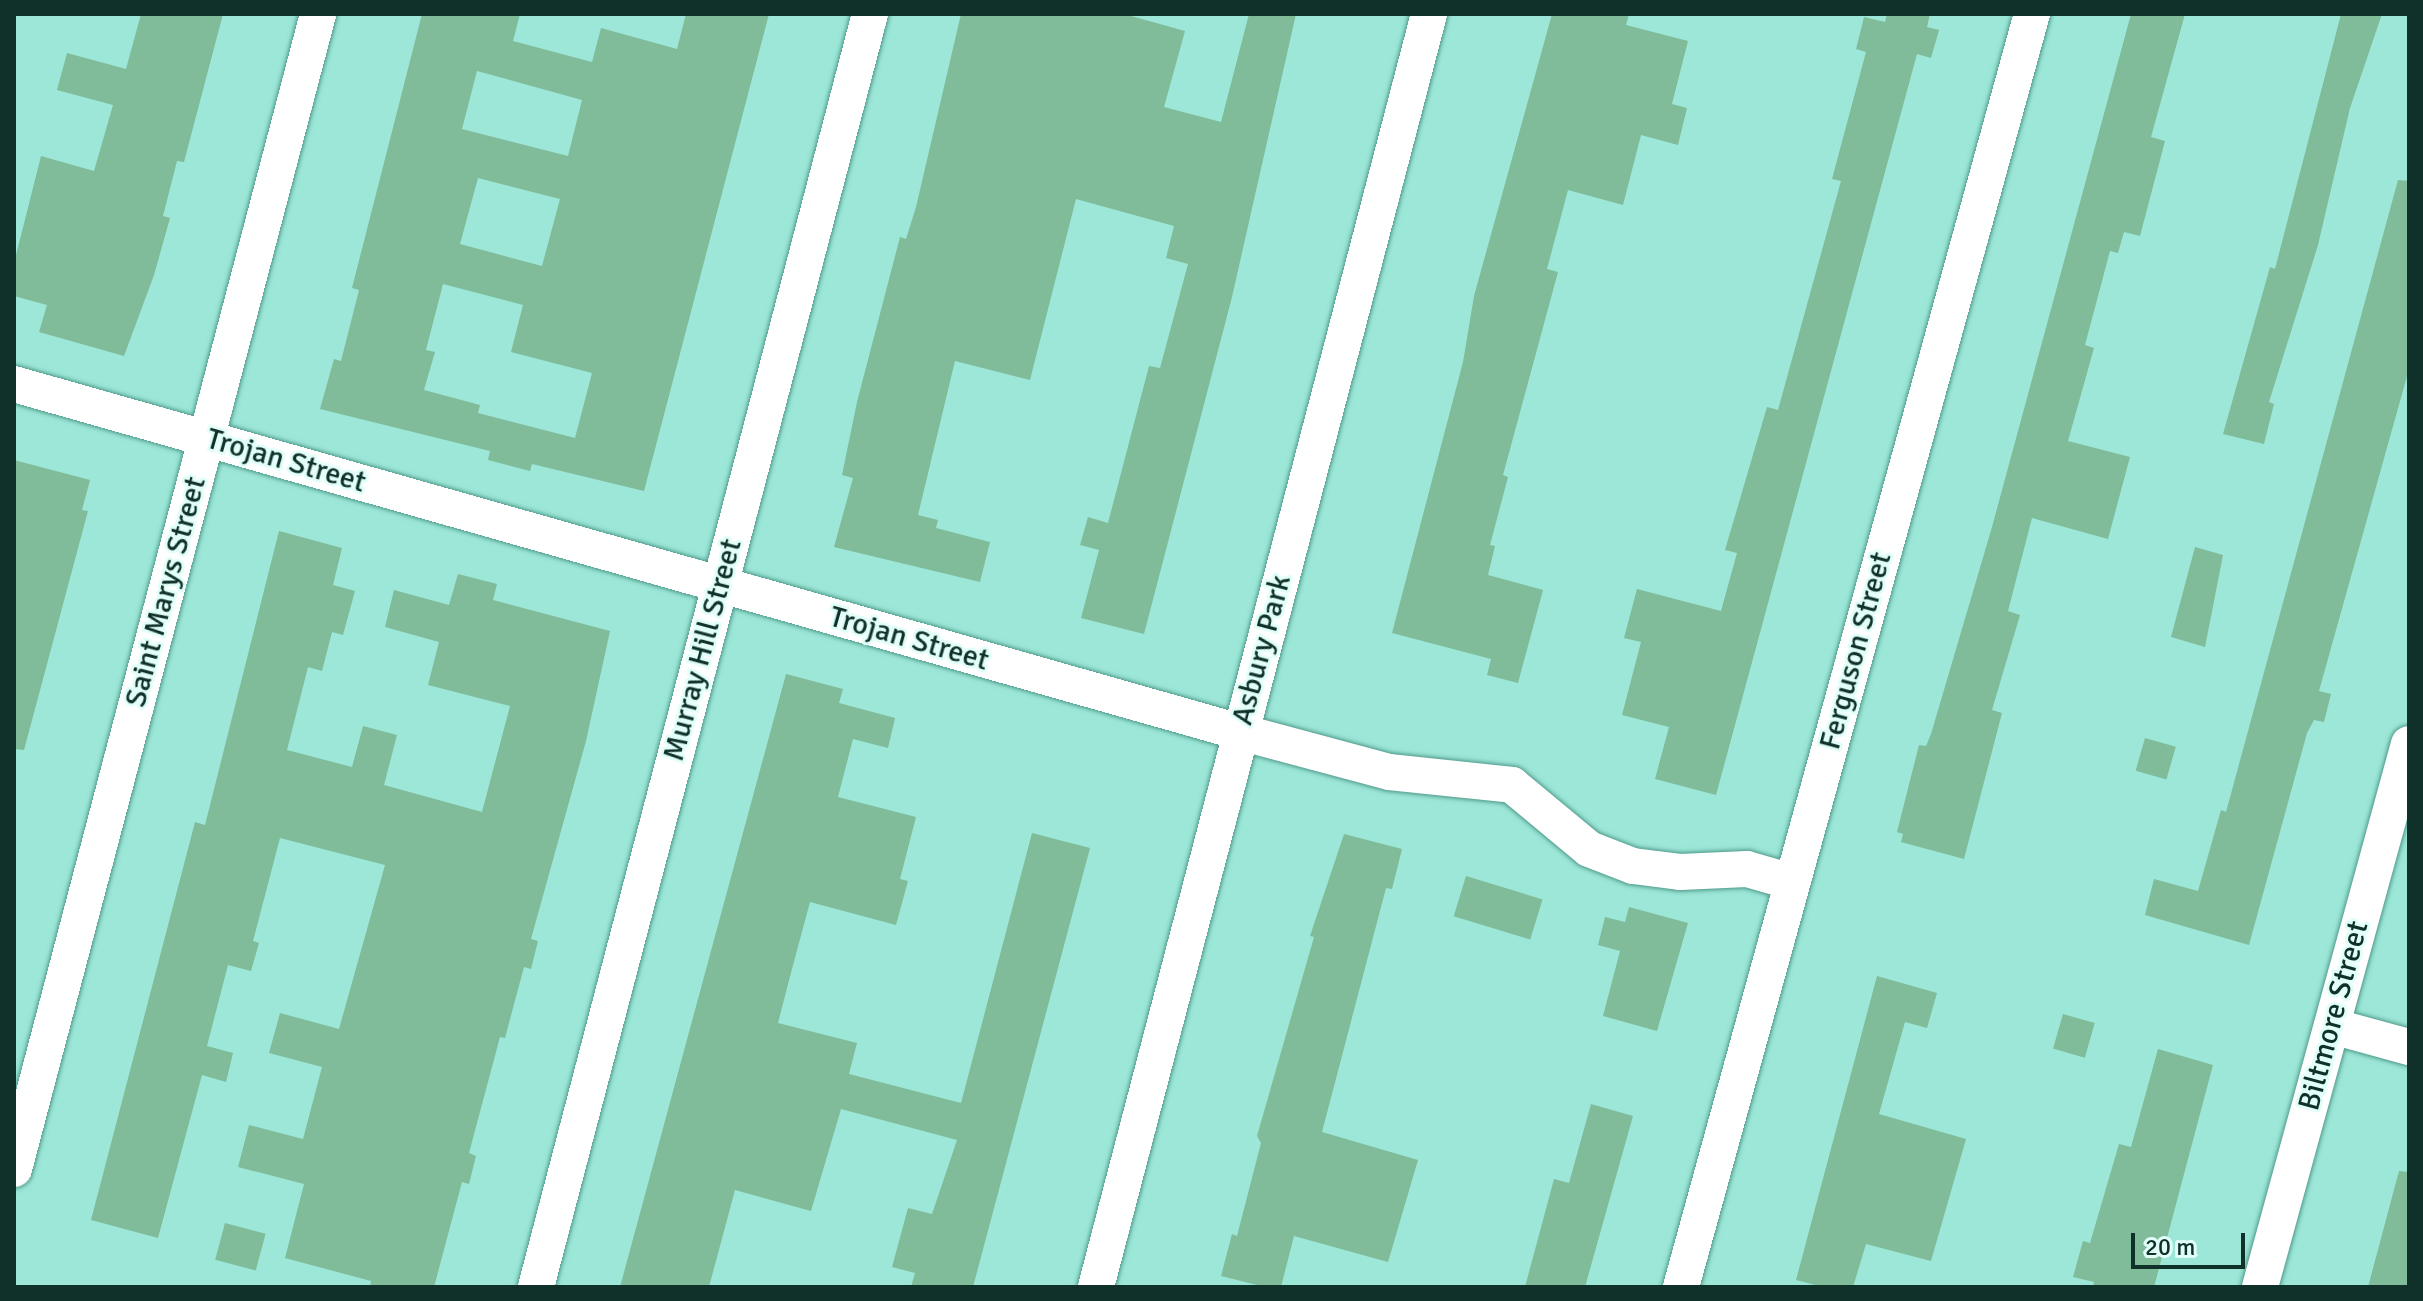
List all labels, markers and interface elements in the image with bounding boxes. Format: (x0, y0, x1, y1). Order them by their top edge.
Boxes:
street label: Trojan Street (202, 421, 370, 501)
street label: Saint Marys Street (118, 473, 214, 711)
street label: Murray Hill Street (656, 535, 750, 765)
street label: Ferguson Street (1812, 548, 1900, 754)
street label: Asbury Park (1225, 571, 1299, 729)
street label: Trojan Street (825, 599, 993, 679)
street label: Biltmore Street (2291, 917, 2377, 1115)
scale bar (2135, 1217, 2249, 1267)
text: 20 m (2145, 1232, 2195, 1262)

